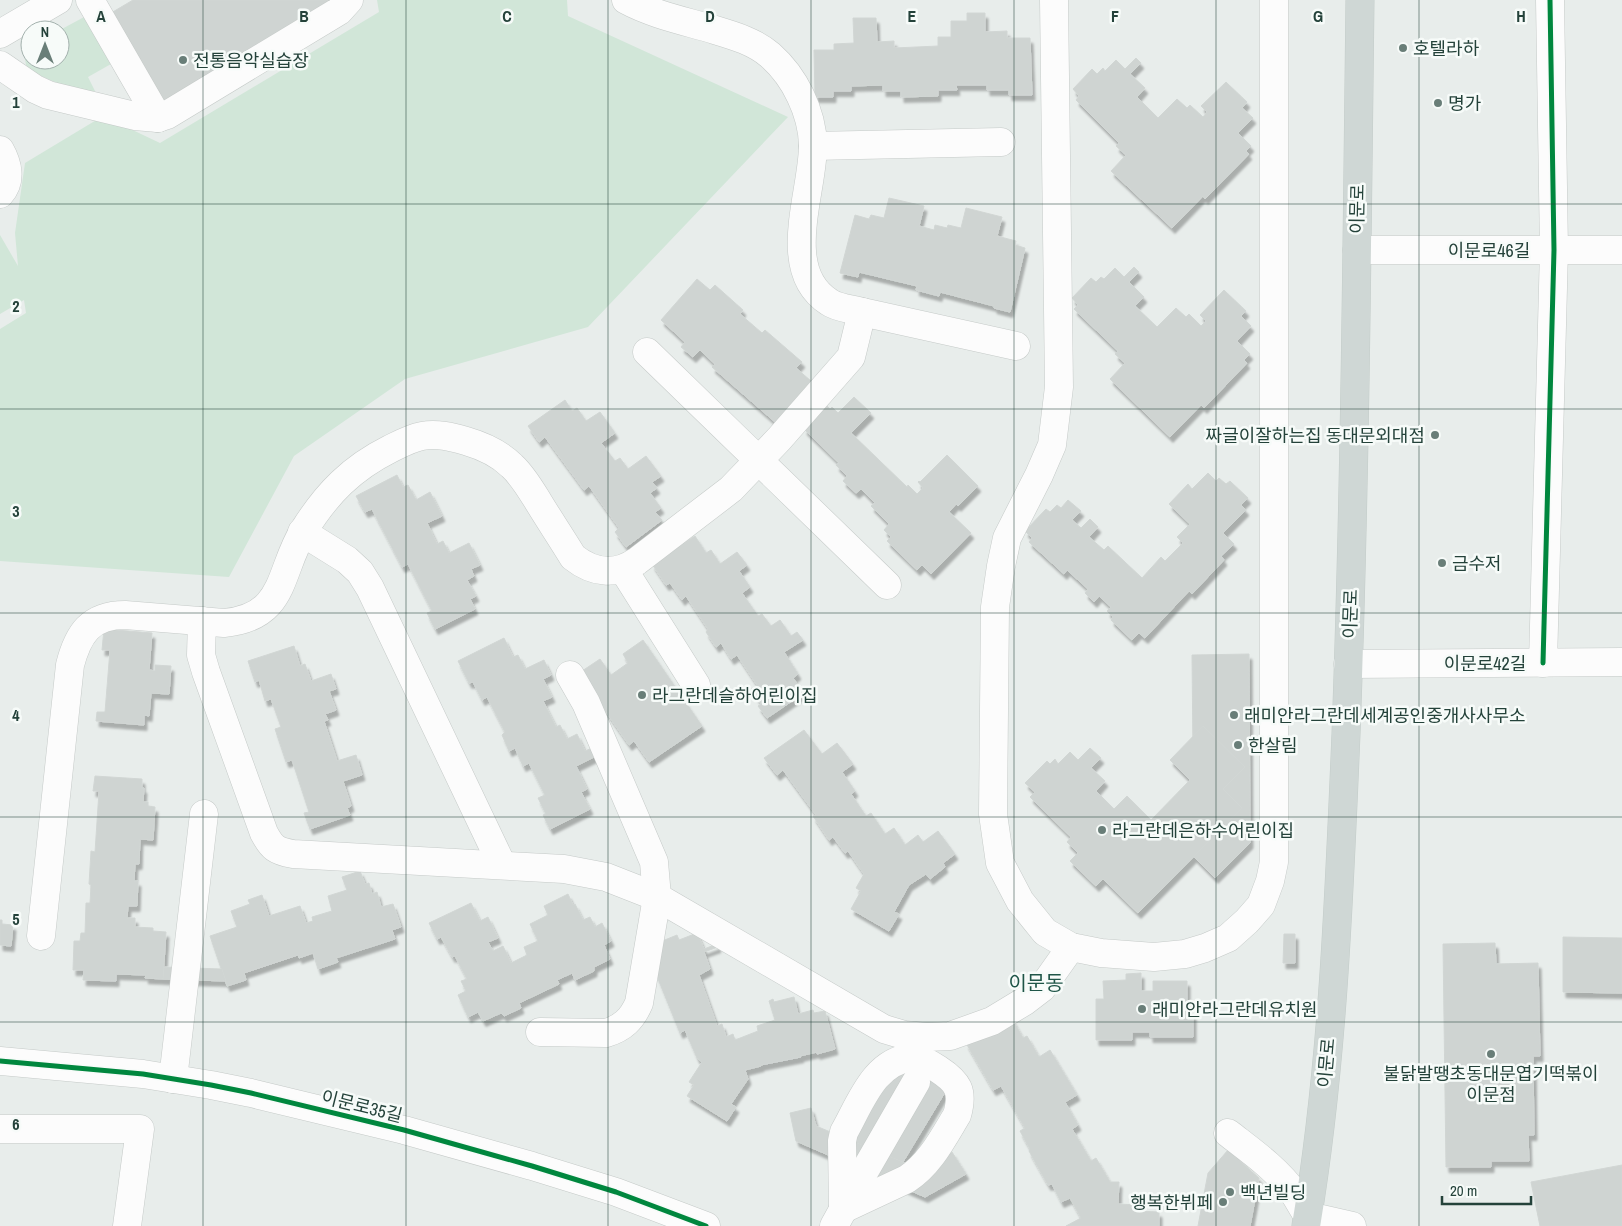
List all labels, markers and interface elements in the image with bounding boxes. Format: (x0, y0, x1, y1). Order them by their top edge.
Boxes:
text: A (96, 5, 106, 27)
text: B (299, 5, 309, 27)
text: C (502, 5, 512, 27)
text: D (705, 5, 715, 27)
text: E (908, 5, 917, 27)
text: F (1111, 5, 1119, 27)
text: G (1313, 5, 1323, 27)
text: H (1516, 5, 1526, 27)
north arrow (20, 20, 70, 70)
text: N (41, 23, 49, 41)
place label: 호텔라하 (1413, 36, 1480, 61)
marker: 호텔라하 (1397, 42, 1409, 54)
place label: 전통음악실습장 (193, 48, 309, 73)
marker: 전통음악실습장 (177, 54, 189, 66)
text: 1 (12, 91, 20, 113)
place label: 명가 (1448, 91, 1482, 116)
marker: 명가 (1432, 97, 1444, 109)
street label: 이문로 (1344, 184, 1370, 234)
street label: 이문로46길 (1448, 238, 1530, 263)
text: 2 (12, 295, 20, 317)
place label: 짜글이잘하는집 동대문외대점 (1206, 423, 1425, 448)
marker: 짜글이잘하는집 동대문외대점 (1429, 429, 1441, 441)
text: 3 (12, 500, 20, 522)
place label: 금수저 (1452, 551, 1502, 576)
marker: 금수저 (1436, 557, 1448, 569)
street label: 이문로 (1337, 589, 1363, 639)
street label: 이문로42길 (1444, 651, 1526, 676)
place label: 라그란데슬하어린이집 (652, 683, 818, 708)
marker: 라그란데슬하어린이집 (636, 689, 648, 701)
place label: 래미안라그란데세계공인중개사사무소 (1244, 703, 1526, 728)
text: 4 (12, 704, 20, 726)
marker: 래미안라그란데세계공인중개사사무소 (1228, 709, 1240, 721)
place label: 한살림 (1248, 733, 1298, 758)
marker: 한살림 (1232, 739, 1244, 751)
place label: 라그란데은하수어린이집 (1112, 818, 1294, 843)
marker: 라그란데은하수어린이집 (1096, 824, 1108, 836)
text: 5 (12, 908, 20, 930)
district label: 이문동 (1008, 969, 1064, 996)
place label: 래미안라그란데유치원 (1152, 997, 1318, 1022)
marker: 래미안라그란데유치원 (1136, 1003, 1148, 1015)
street label: 이문로 (1311, 1037, 1341, 1089)
marker: 불닭발땡초동대문엽기떡볶이 이문점 (1485, 1048, 1497, 1060)
place label: 불닭발땡초동대문엽기떡볶이 이문점 (1383, 1061, 1599, 1107)
street label: 이문로35길 (319, 1084, 405, 1128)
text: 6 (12, 1113, 20, 1135)
scale bar (1442, 1174, 1531, 1206)
place label: 백년빌딩 (1240, 1180, 1306, 1205)
text: 20 m (1450, 1180, 1477, 1201)
marker: 백년빌딩 (1224, 1186, 1236, 1198)
place label: 행복한뷔페 (1130, 1190, 1213, 1215)
marker: 행복한뷔페 (1217, 1196, 1229, 1208)

